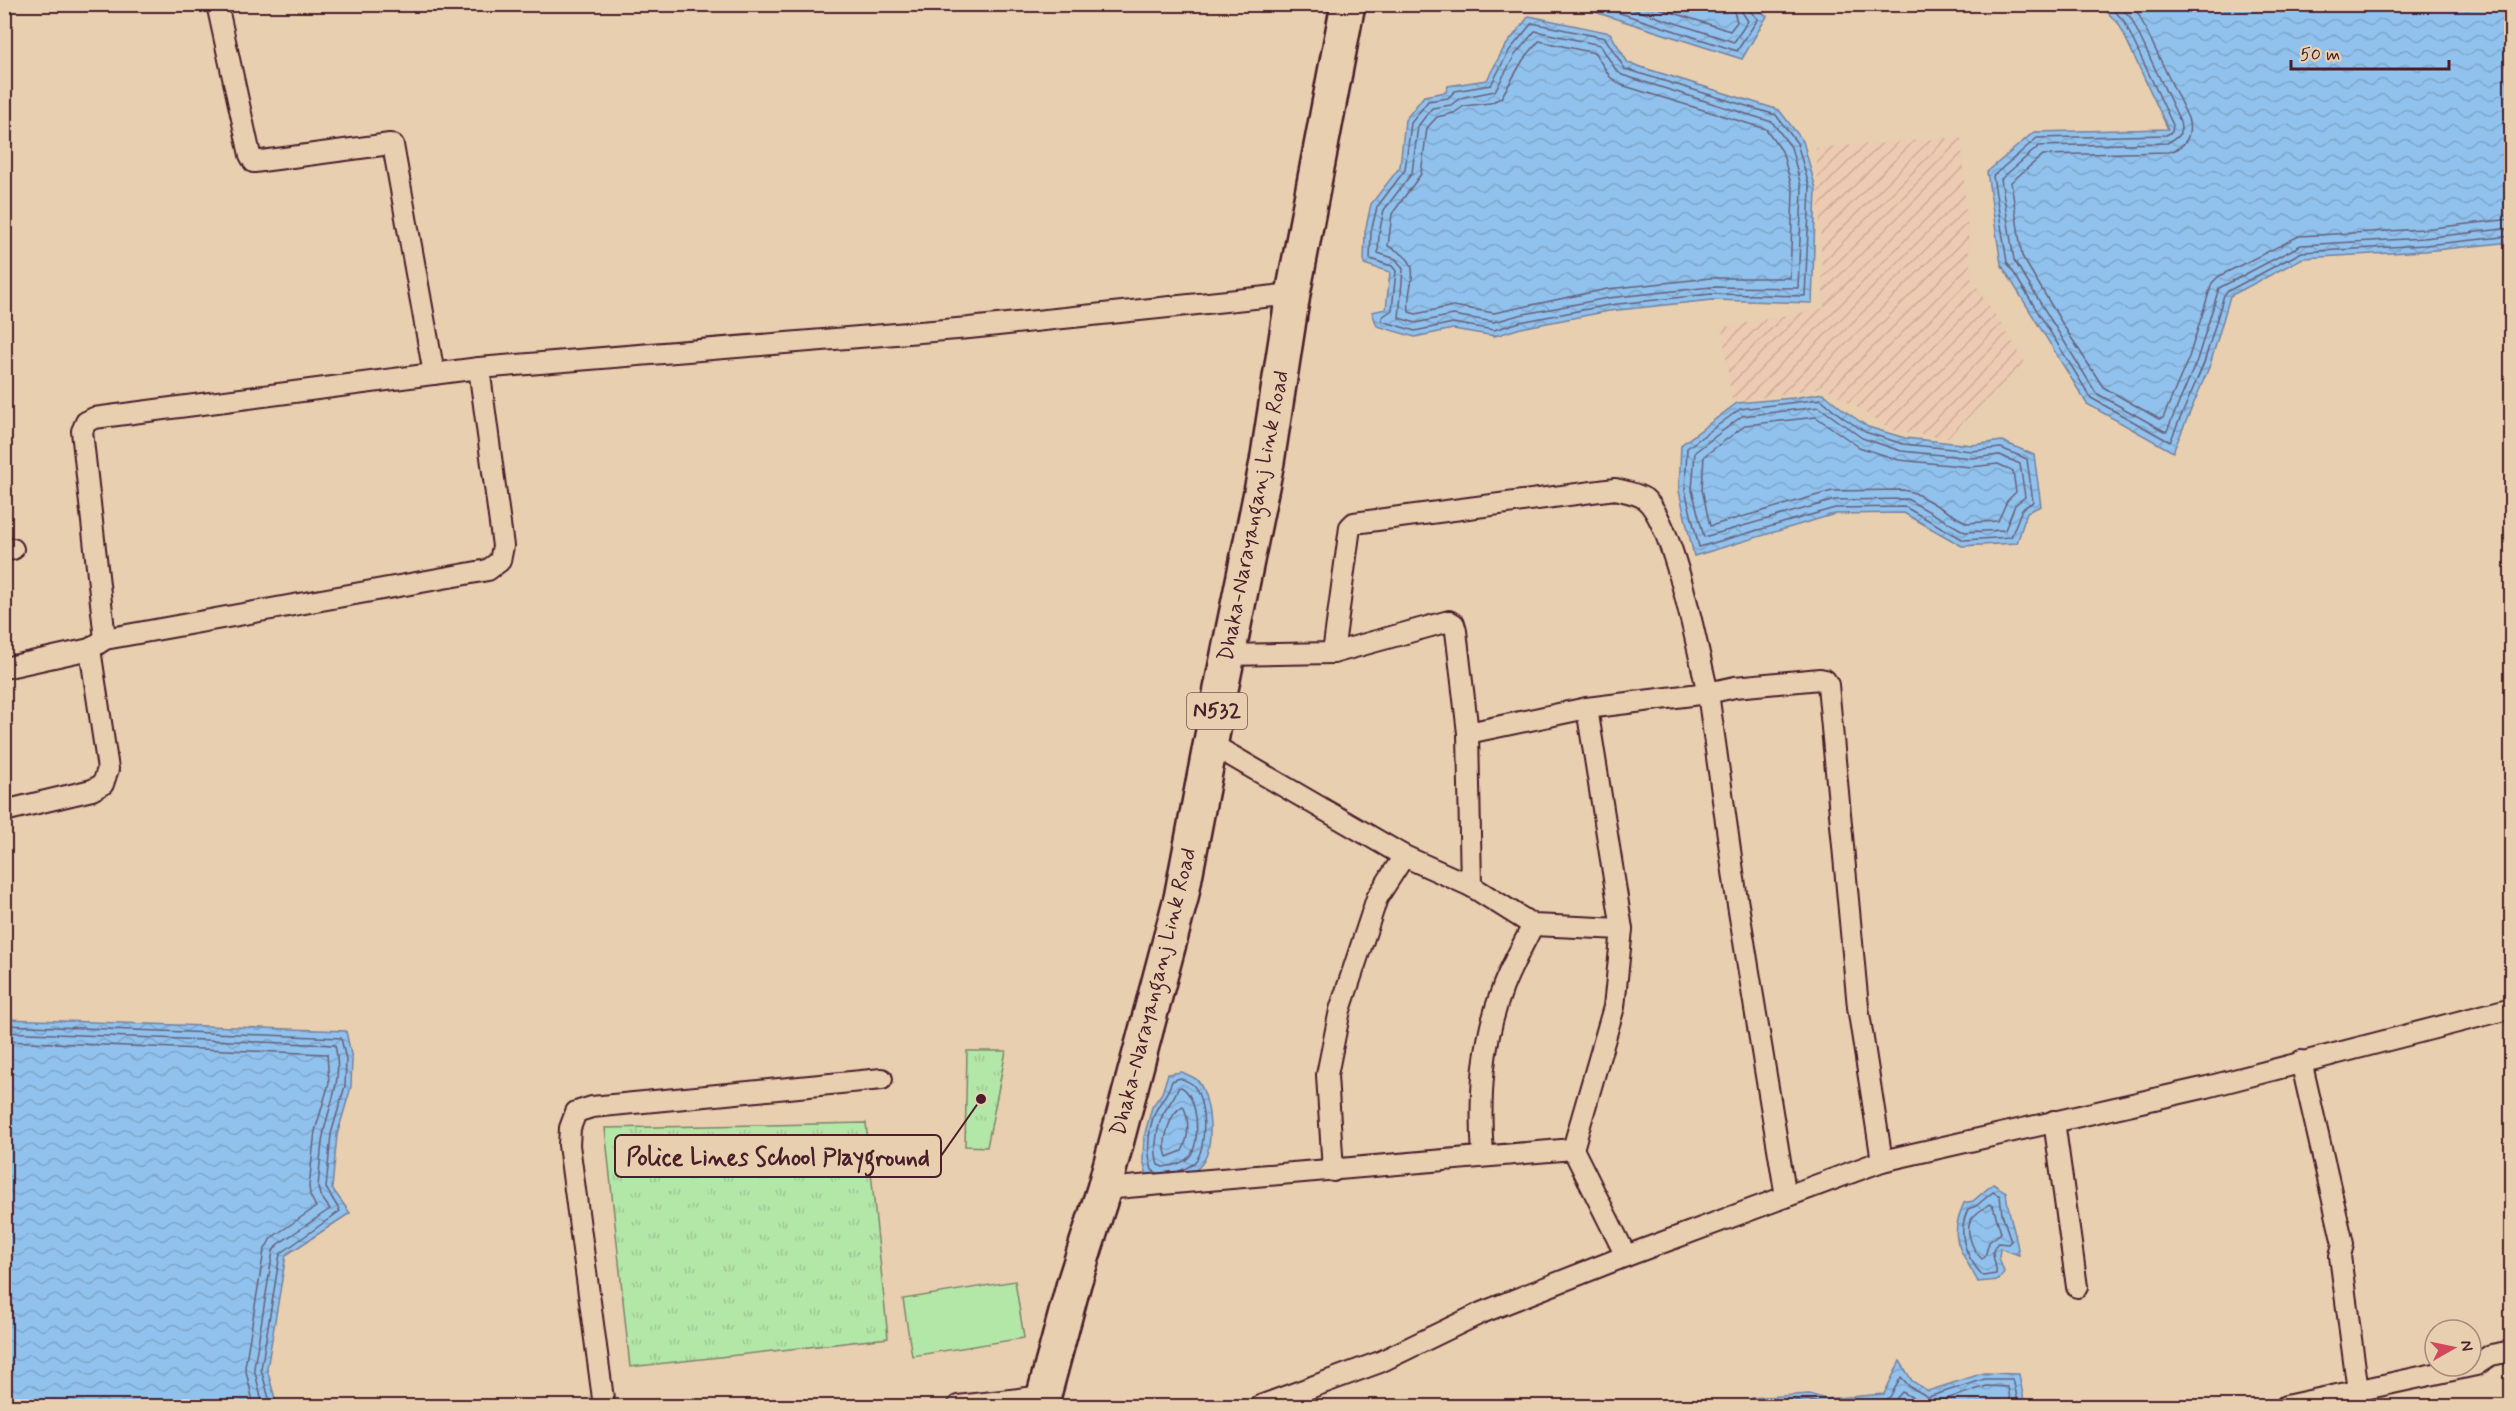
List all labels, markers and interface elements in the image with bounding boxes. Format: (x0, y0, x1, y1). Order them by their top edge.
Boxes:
scale bar (2291, 33, 2448, 71)
text: 50 m (2300, 43, 2340, 67)
street label: Dhaka-Narayanganj Link Road (1212, 368, 1299, 664)
road number: N532 (1187, 693, 1247, 729)
street label: Dhaka-Narayanganj Link Road (1105, 845, 1206, 1140)
callout: Police Lines School Playground (615, 1135, 941, 1177)
text: Police Lines School Playground (626, 1143, 930, 1177)
north arrow (2423, 1318, 2483, 1378)
text: N (2455, 1339, 2478, 1353)

